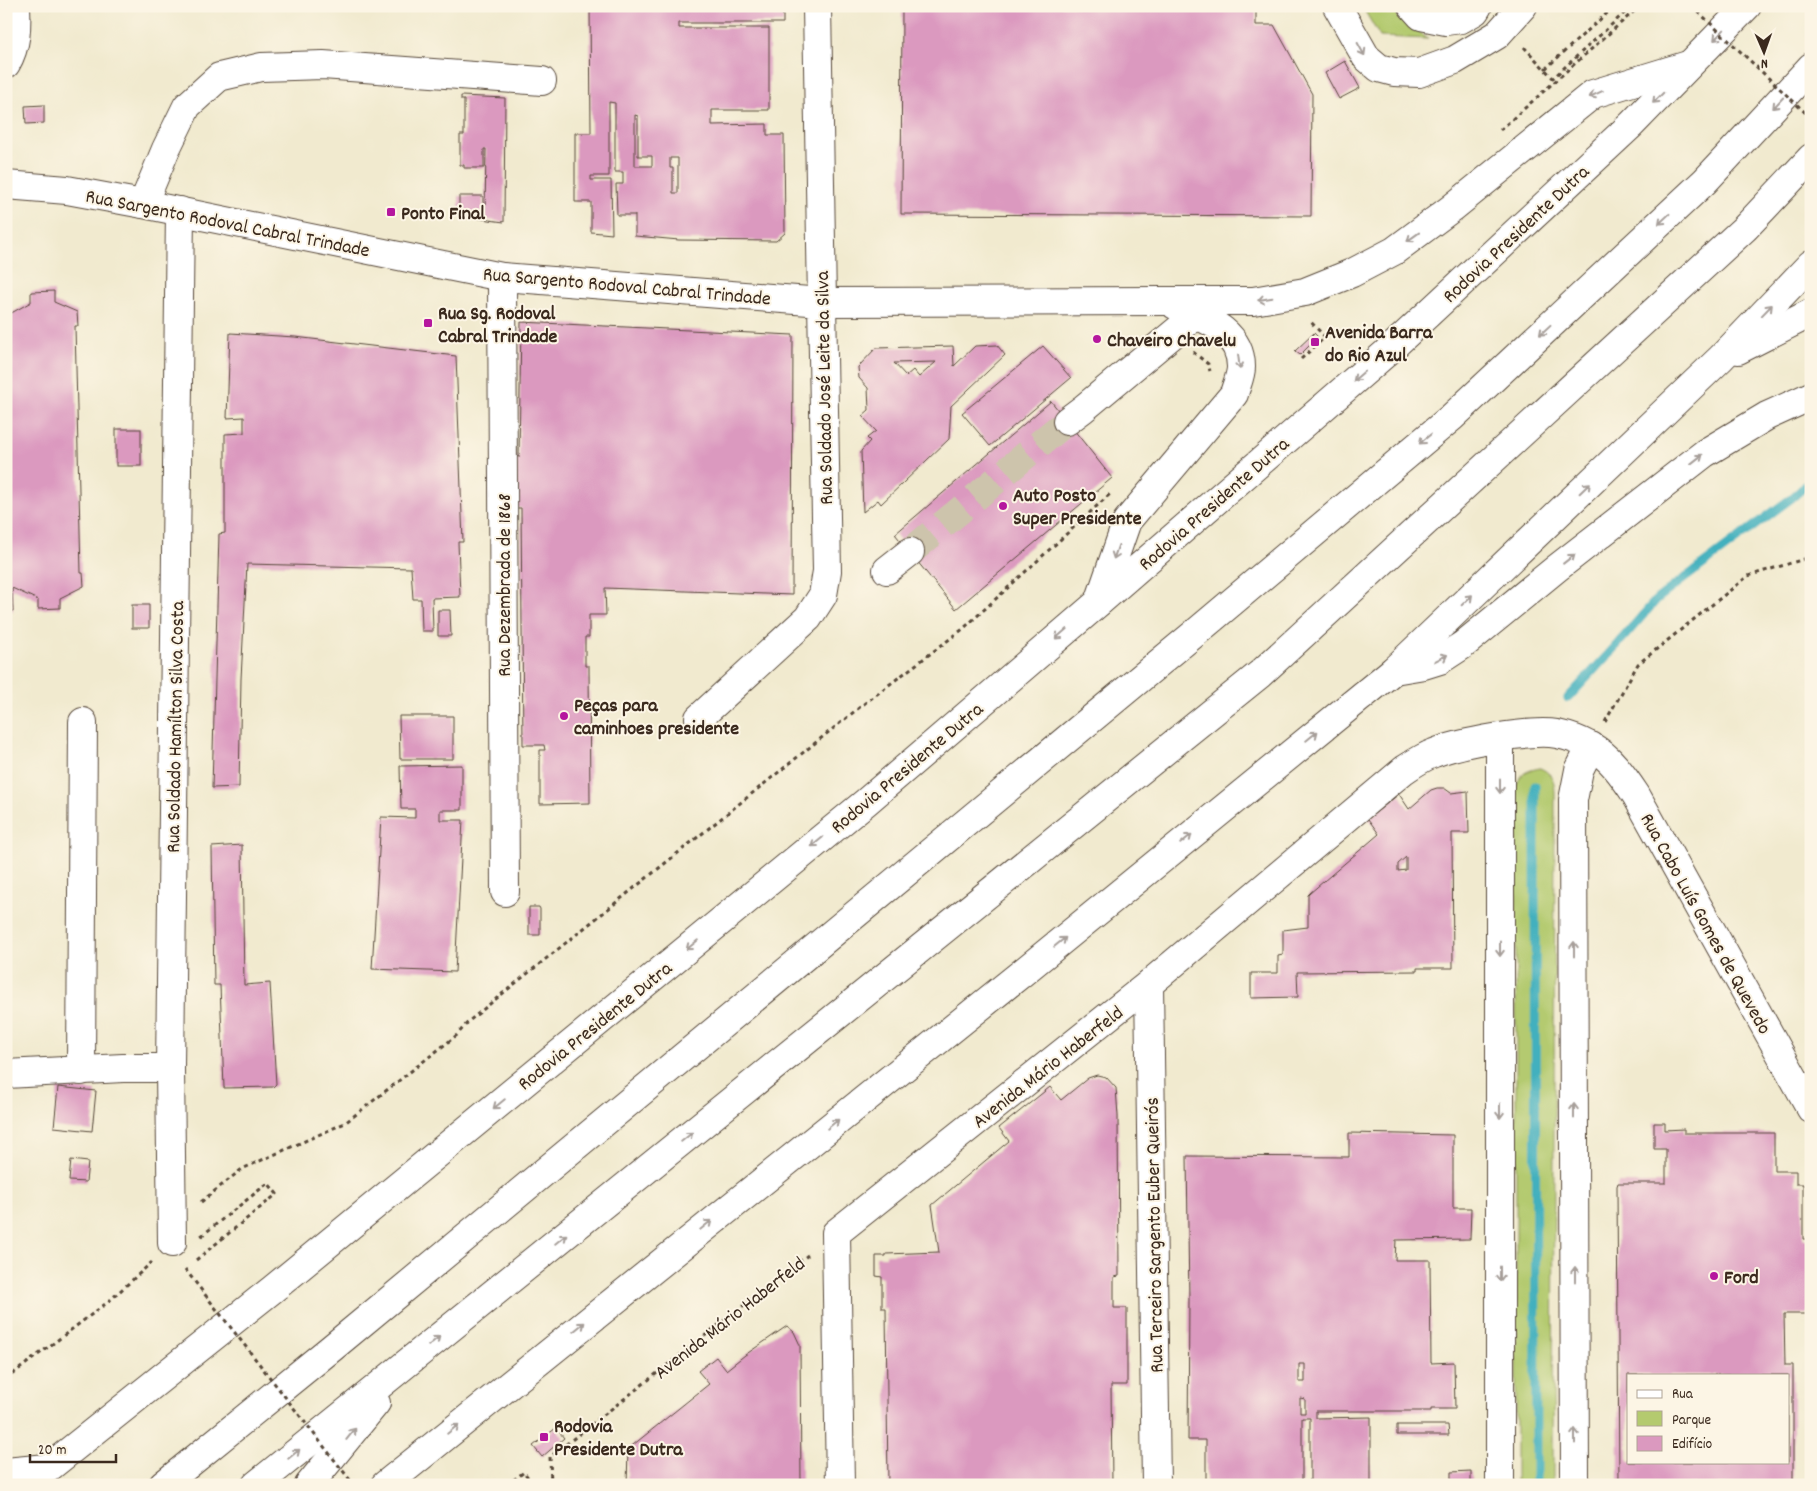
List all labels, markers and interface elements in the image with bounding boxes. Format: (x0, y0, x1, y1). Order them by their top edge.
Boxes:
north arrow (1740, 28, 1790, 78)
one-way arrow (1713, 29, 1725, 41)
one-way arrow (1356, 41, 1366, 56)
text: N (1760, 53, 1768, 73)
one-way arrow (1588, 90, 1603, 100)
one-way arrow (1652, 92, 1664, 104)
one-way arrow (1772, 96, 1784, 109)
street label: Rodovia Presidente Dutra (1437, 159, 1597, 311)
street label: Rua Sargento Rodoval Cabral Trindade (83, 184, 372, 266)
place label: Ponto Final (401, 201, 485, 229)
marker: Ponto Final (385, 206, 397, 218)
one-way arrow (1658, 213, 1671, 225)
one-way arrow (1407, 231, 1420, 242)
street label: Rua Sargento Rodoval Cabral Trindade (482, 261, 772, 315)
street label: Rua Soldado José Leite da Silva (810, 270, 842, 505)
one-way arrow (1257, 294, 1273, 304)
place label: Rua Sg. Rodoval Cabral Trindade (438, 301, 558, 352)
one-way arrow (1761, 304, 1773, 316)
marker: Rua Sg. Rodoval Cabral Trindade (422, 317, 434, 329)
place label: Avenida Barra do Rio Azul (1325, 320, 1433, 371)
one-way arrow (1539, 324, 1552, 336)
place label: Chaveiro Chavelu (1107, 328, 1236, 356)
marker: Chaveiro Chavelu (1091, 333, 1103, 345)
marker: Avenida Barra do Rio Azul (1309, 336, 1321, 348)
one-way arrow (1234, 353, 1244, 369)
one-way arrow (1353, 370, 1366, 382)
street label: Rodovia Presidente Dutra (1133, 431, 1297, 579)
one-way arrow (1419, 434, 1432, 445)
one-way arrow (1690, 454, 1704, 464)
one-way arrow (1578, 482, 1591, 494)
place label: Auto Posto Super Presidente (1013, 483, 1142, 534)
street label: Rua Dezembrada de 1868 (492, 493, 520, 677)
marker: Auto Posto Super Presidente (997, 500, 1009, 512)
one-way arrow (1111, 544, 1120, 560)
one-way arrow (1562, 553, 1575, 564)
one-way arrow (1461, 594, 1473, 606)
street label: Rua Soldado Hamílton Silva Costa (161, 600, 193, 853)
one-way arrow (1055, 629, 1068, 640)
one-way arrow (1433, 653, 1448, 663)
place label: Peças para caminhoes presidente (574, 693, 739, 744)
street label: Rodovia Presidente Dutra (826, 697, 991, 842)
marker: Peças para caminhoes presidente (558, 710, 570, 722)
one-way arrow (1305, 731, 1318, 742)
one-way arrow (1495, 778, 1505, 794)
street label: Rua Cabo Luís Gomes de Quevedo (1632, 809, 1777, 1040)
one-way arrow (1179, 834, 1192, 845)
one-way arrow (811, 836, 824, 847)
one-way arrow (1053, 936, 1066, 947)
one-way arrow (686, 939, 699, 950)
one-way arrow (1495, 940, 1505, 957)
one-way arrow (1569, 941, 1579, 957)
street label: Rodovia Presidente Dutra (513, 956, 680, 1098)
street label: Avenida Mário Haberfeld (967, 1000, 1130, 1136)
street label: Rua Terceiro Sargento Euber Queirós (1140, 1097, 1172, 1373)
one-way arrow (492, 1098, 505, 1109)
one-way arrow (1495, 1103, 1505, 1119)
one-way arrow (1569, 1103, 1579, 1120)
one-way arrow (826, 1118, 839, 1129)
one-way arrow (680, 1131, 693, 1142)
one-way arrow (699, 1220, 712, 1231)
one-way arrow (554, 1234, 567, 1245)
street label: Avenida Mário Haberfeld (649, 1251, 812, 1387)
place label: Ford (1724, 1265, 1759, 1293)
one-way arrow (1495, 1266, 1505, 1282)
one-way arrow (1570, 1266, 1580, 1282)
marker: Ford (1708, 1270, 1720, 1282)
one-way arrow (573, 1321, 586, 1332)
one-way arrow (427, 1336, 440, 1347)
legend (1627, 1374, 1790, 1464)
text: Rua (1672, 1384, 1694, 1406)
text: Parque (1672, 1410, 1712, 1432)
place label: Rodovia Presidente Dutra (554, 1414, 683, 1465)
one-way arrow (446, 1423, 459, 1434)
one-way arrow (346, 1428, 357, 1441)
one-way arrow (1570, 1428, 1580, 1444)
scale bar (30, 1431, 116, 1463)
marker: Rodovia Presidente Dutra (538, 1431, 550, 1443)
text: Edifício (1672, 1434, 1712, 1456)
text: 20 m (38, 1440, 66, 1462)
one-way arrow (287, 1449, 300, 1460)

